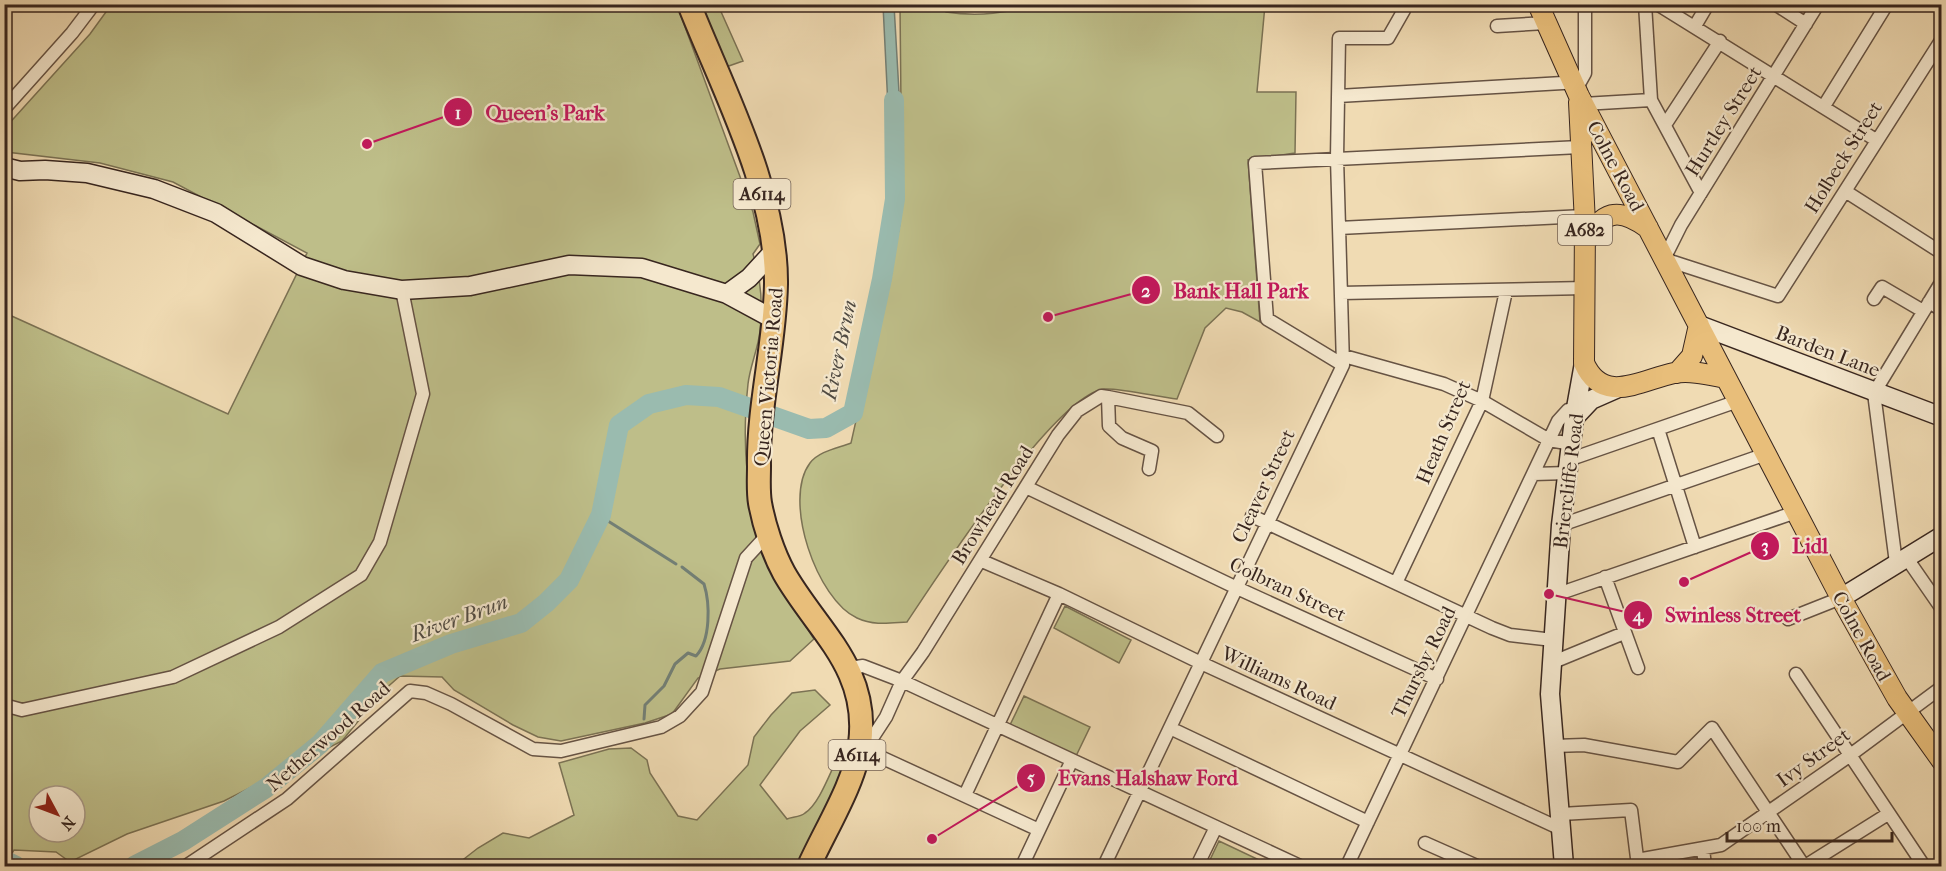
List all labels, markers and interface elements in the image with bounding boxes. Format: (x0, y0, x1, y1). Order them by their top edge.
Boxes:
street label: Hurtley Street (1680, 62, 1766, 181)
callout: Queen's Park (443, 93, 616, 132)
street label: Holbeck Street (1800, 97, 1887, 217)
text: Queen's Park (485, 101, 606, 125)
text: 1 (455, 103, 461, 124)
street label: Colne Road (1582, 117, 1650, 216)
road number: A6114 (734, 179, 790, 209)
road number: A682 (1558, 215, 1612, 245)
callout: Bank Hall Park (1131, 271, 1320, 310)
text: Bank Hall Park (1173, 279, 1310, 303)
text: 2 (1141, 281, 1151, 302)
street label: Queen Victoria Road (749, 286, 788, 467)
water label: River Brun (816, 298, 861, 404)
street label: Barden Lane (1772, 321, 1883, 382)
street label: Heath Street (1411, 377, 1476, 487)
street label: Briercliffe Road (1549, 411, 1588, 550)
street label: Cleaver Street (1227, 426, 1300, 547)
street label: Browhead Road (947, 441, 1039, 569)
callout: Lidl (1750, 527, 1840, 566)
text: Lidl (1792, 534, 1828, 558)
text: 3 (1761, 536, 1769, 557)
street label: Colbran Street (1226, 552, 1350, 626)
street label: Colne Road (1827, 587, 1896, 686)
water label: River Brun (405, 589, 511, 647)
callout: Swinless Street (1623, 595, 1813, 634)
street label: Thursby Road (1386, 602, 1461, 722)
text: Swinless Street (1665, 603, 1801, 627)
text: 4 (1632, 605, 1645, 626)
street label: Williams Road (1217, 641, 1341, 716)
street label: Netherwood Road (262, 676, 396, 796)
street label: Ivy Street (1772, 723, 1855, 792)
road number: A6114 (828, 740, 886, 770)
callout: Evans Halshaw Ford (1016, 758, 1250, 797)
text: Evans Halshaw Ford (1058, 766, 1238, 790)
text: 5 (1027, 768, 1035, 789)
north arrow (27, 784, 87, 844)
scale bar (1727, 805, 1892, 843)
text: N (56, 813, 79, 835)
text: 100 m (1736, 816, 1781, 837)

